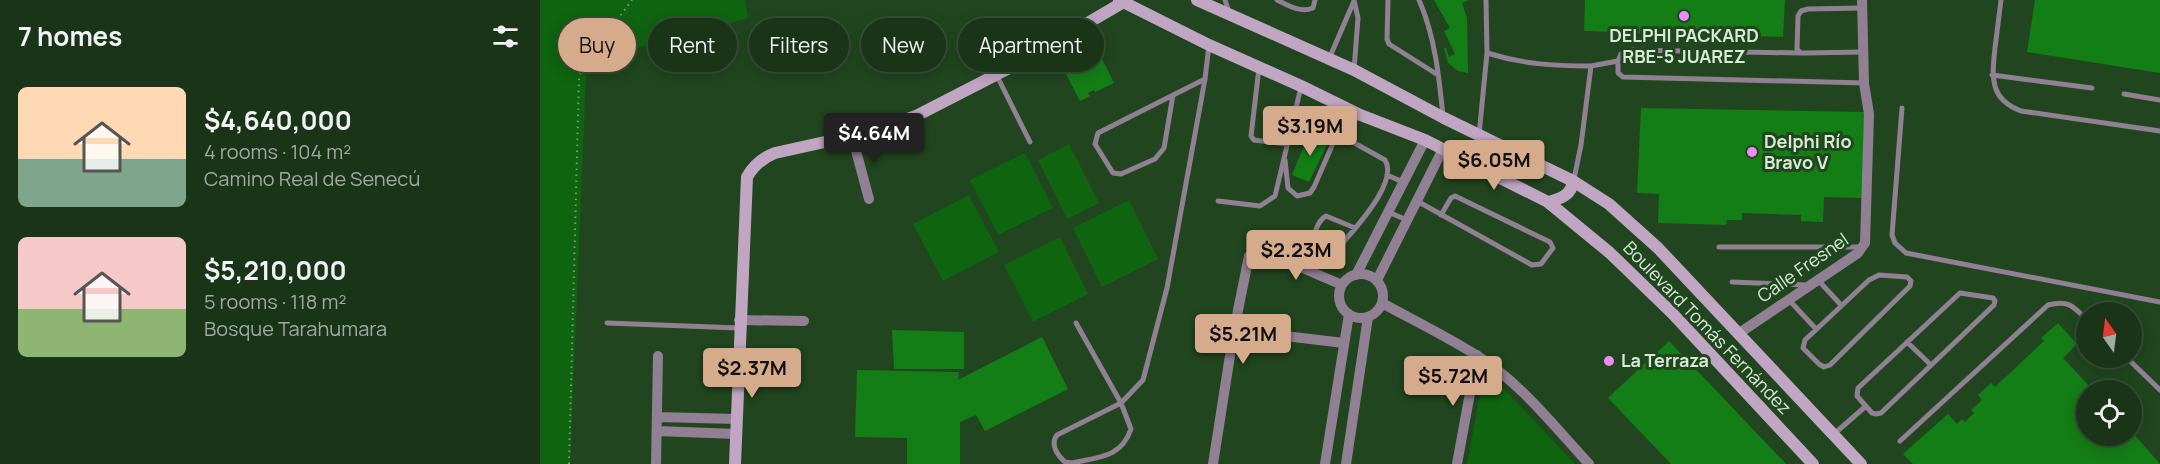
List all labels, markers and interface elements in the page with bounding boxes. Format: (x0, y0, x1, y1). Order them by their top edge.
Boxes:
marker: DELPHI PACKARD RBE-5 JUAREZ (1677, 9, 1691, 23)
text: 7 homes (18, 18, 122, 54)
chip: Buy (558, 18, 636, 72)
chip: Rent (648, 18, 737, 72)
chip: Filters (749, 18, 849, 72)
chip: New (861, 18, 946, 72)
chip: Apartment (958, 18, 1104, 72)
icon: filters (489, 20, 522, 53)
place label: DELPHI PACKARD RBE-5 JUAREZ (1609, 23, 1759, 68)
text: $4,640,000 (204, 102, 352, 138)
pin: $3.19M (1261, 106, 1359, 157)
icon: home (66, 111, 138, 183)
text: $3.19M (1277, 112, 1343, 139)
pin: $4.64M (825, 113, 923, 164)
text: $4.64M (838, 119, 910, 146)
place label: Delphi Río Bravo V (1764, 129, 1852, 174)
text: 4 rooms · 104 m² (204, 138, 351, 165)
pin: $6.05M (1445, 140, 1543, 191)
marker: Delphi Río Bravo V (1745, 145, 1759, 159)
text: $6.05M (1457, 146, 1531, 173)
text: Camino Real de Senecú (204, 165, 420, 192)
street label: Calle Fresnel (1752, 227, 1853, 307)
pin: $2.23M (1247, 230, 1345, 281)
text: $2.23M (1260, 236, 1332, 263)
street label: Boulevard Tomás Fernández (1618, 236, 1797, 419)
text: $5,210,000 (204, 252, 347, 288)
icon: home (66, 261, 138, 333)
text: 5 rooms · 118 m² (204, 288, 346, 315)
north arrow (2076, 302, 2142, 368)
map controls (2076, 302, 2142, 446)
pin: $5.21M (1194, 314, 1292, 365)
text: Bosque Tarahumara (204, 315, 387, 342)
text: $5.21M (1209, 320, 1277, 347)
pin: $2.37M (703, 348, 801, 399)
place label: La Terraza (1621, 348, 1709, 372)
text: $2.37M (717, 354, 787, 381)
marker: La Terraza (1602, 354, 1616, 368)
pin: $5.72M (1404, 356, 1502, 407)
text: $5.72M (1418, 362, 1488, 389)
button: locate (2076, 380, 2142, 446)

